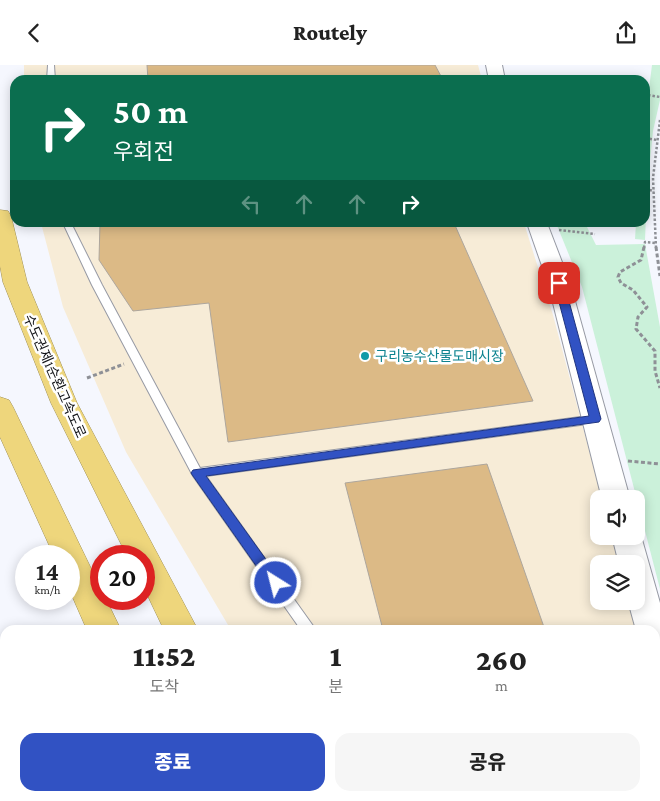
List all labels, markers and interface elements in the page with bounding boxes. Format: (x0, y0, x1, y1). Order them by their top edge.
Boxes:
icon: back (20, 19, 48, 47)
icon: share (612, 19, 640, 47)
text: Routely (293, 20, 367, 45)
text: 50 m (113, 92, 188, 131)
icon: right (30, 95, 95, 160)
text: 우회전 (113, 139, 174, 164)
icon: left (237, 190, 265, 218)
icon: ahead (290, 190, 318, 218)
icon: ahead (343, 190, 371, 218)
icon: right (396, 190, 424, 218)
pin (538, 262, 580, 304)
icon: arrive (545, 269, 573, 297)
street label: 수도권제1순환고속도로 (21, 312, 89, 440)
place label: 구리농수산물도매시장 (375, 348, 504, 364)
marker: 구리농수산물도매시장 (359, 350, 371, 362)
map controls (590, 490, 645, 610)
button: sound (590, 490, 645, 545)
speed limit sign: 20 (90, 545, 155, 610)
button: layers (590, 555, 645, 610)
position arrow (249, 556, 301, 608)
text: 14 (36, 558, 59, 585)
text: km/h (35, 583, 60, 597)
text: 11:52 (133, 639, 196, 672)
text: 1 (330, 639, 342, 672)
text: 260 (476, 643, 527, 676)
text: m (495, 677, 508, 694)
text: 도착 (149, 678, 179, 695)
text: 분 (328, 678, 343, 695)
button: 종료 (20, 733, 325, 791)
button: 공유 (335, 733, 640, 791)

